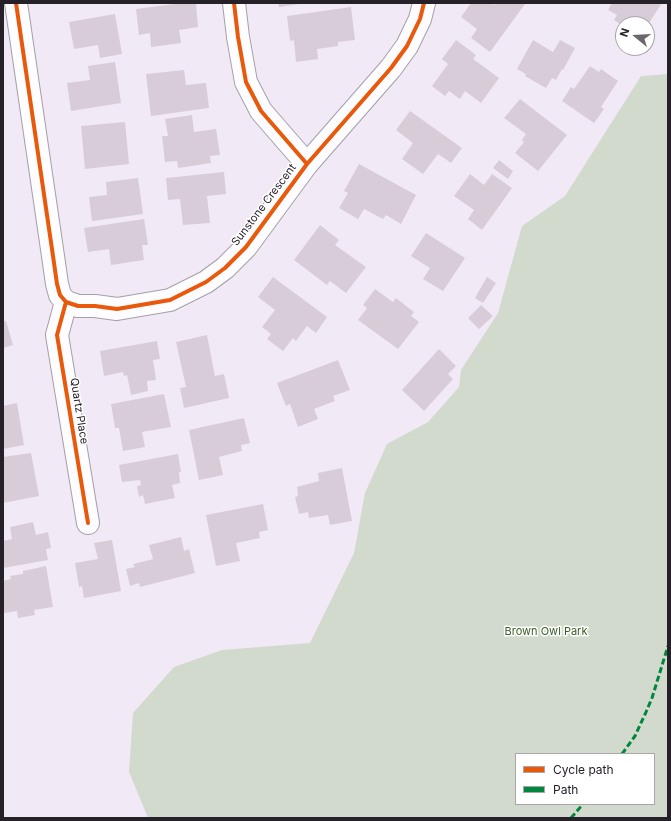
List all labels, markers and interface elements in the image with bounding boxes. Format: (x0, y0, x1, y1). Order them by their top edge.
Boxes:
north arrow (615, 16, 655, 56)
text: N (617, 26, 632, 39)
street label: Sunstone Crescent (229, 162, 299, 248)
street label: Quartz Place (67, 377, 91, 445)
park label: Brown Owl Park (505, 625, 587, 639)
legend (515, 753, 655, 805)
text: Cycle path (553, 762, 614, 777)
text: Path (553, 782, 578, 797)

